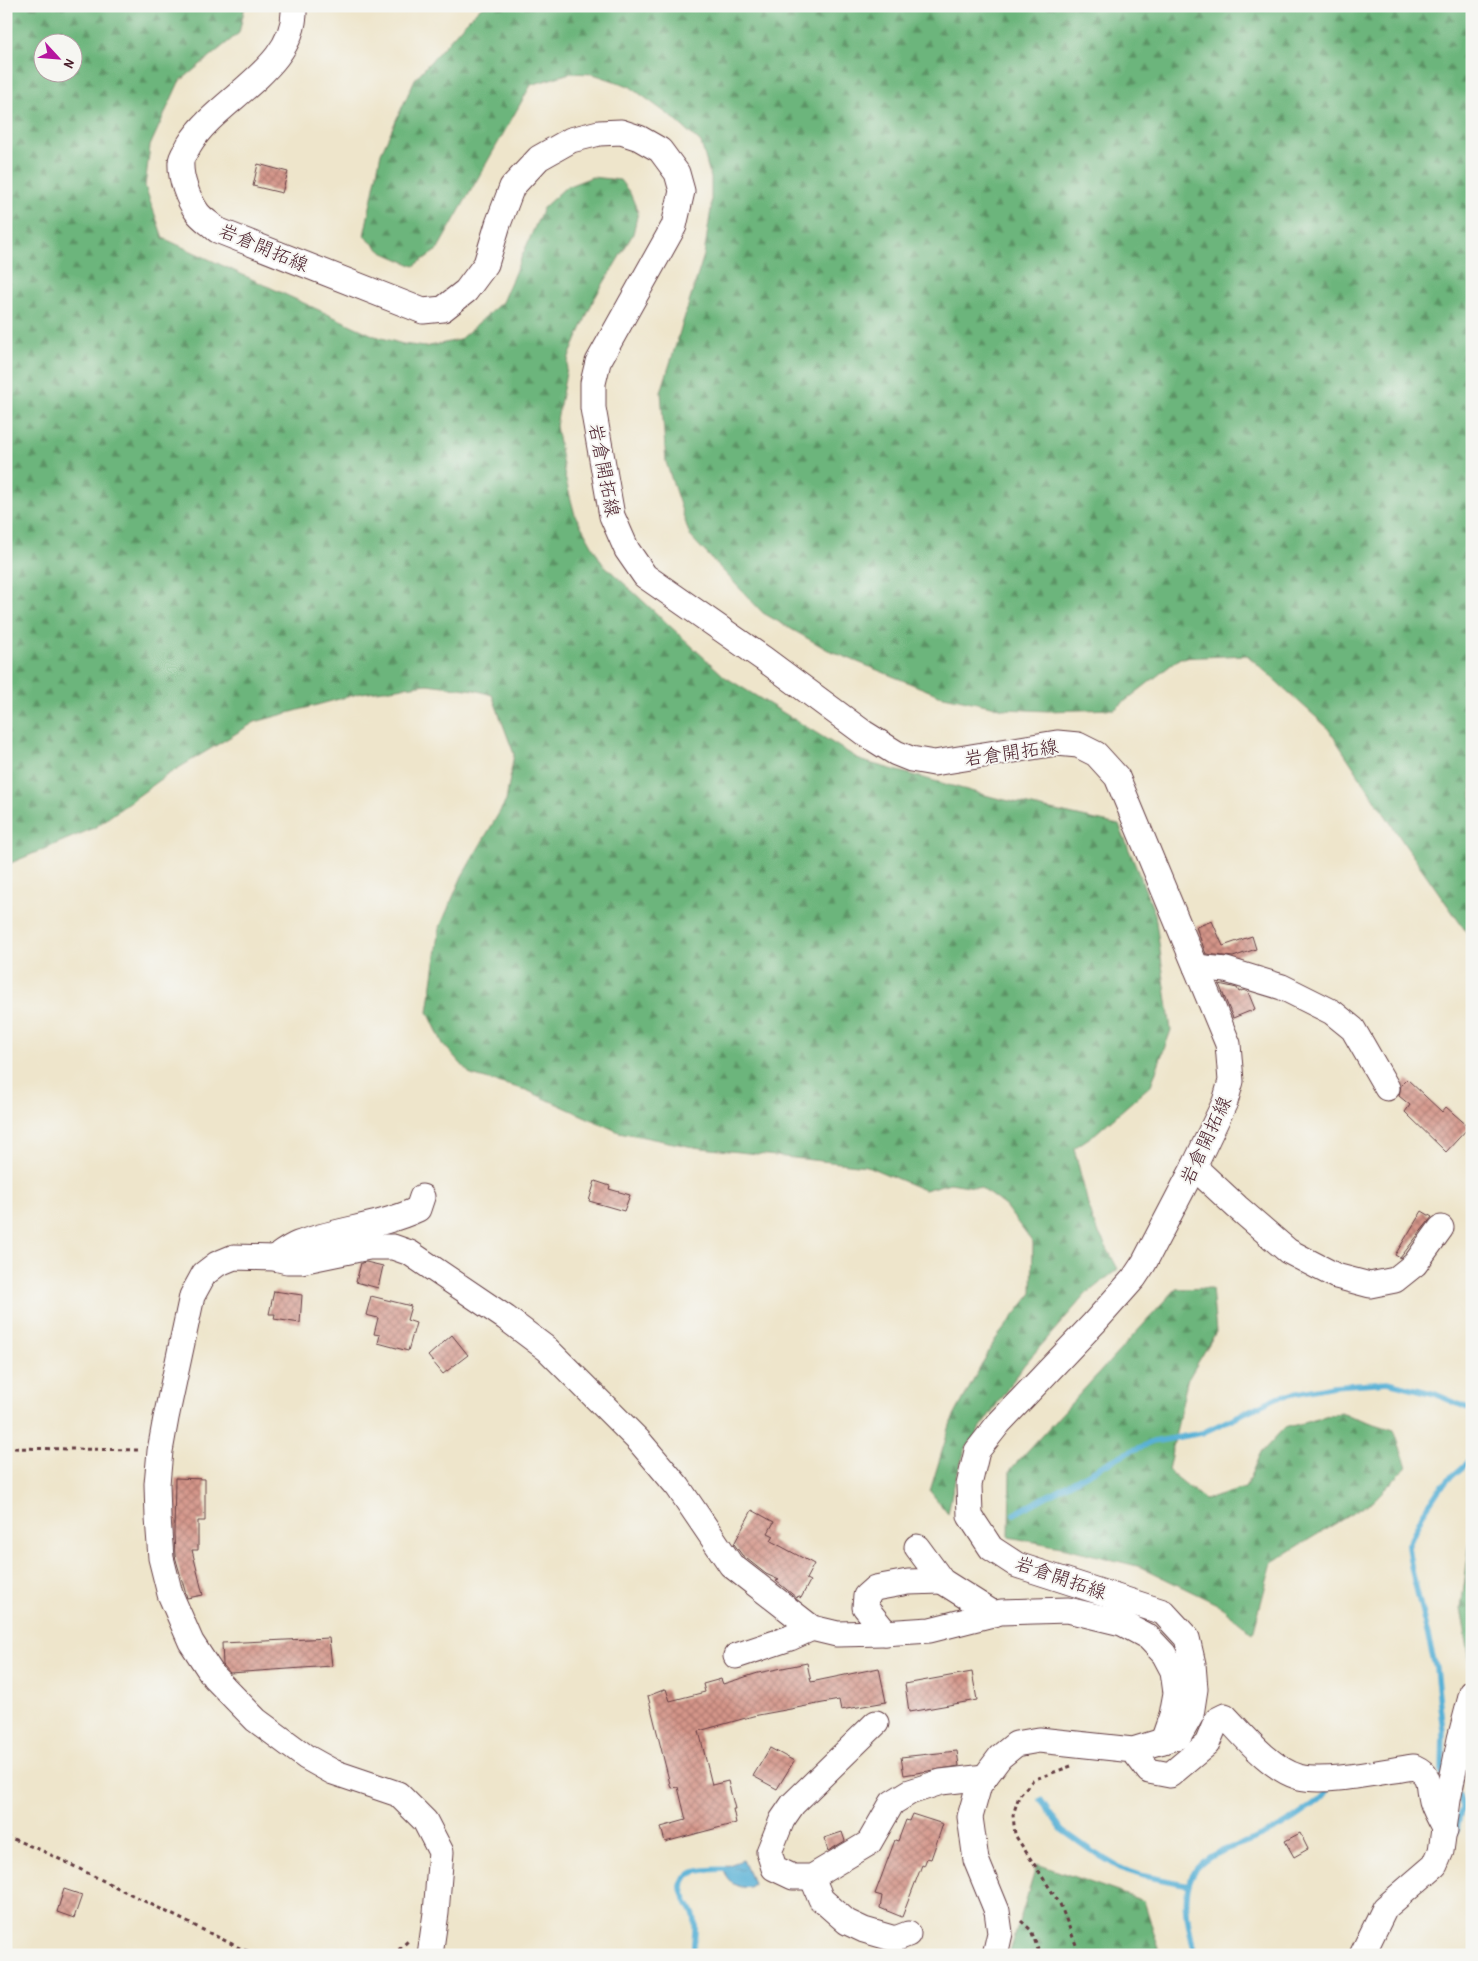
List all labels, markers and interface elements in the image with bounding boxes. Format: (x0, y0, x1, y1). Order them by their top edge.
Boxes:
north arrow (32, 32, 82, 82)
text: N (60, 56, 80, 72)
street label: 岩倉開拓線 (215, 216, 313, 278)
street label: 岩倉開拓線 (583, 421, 627, 519)
street label: 岩倉開拓線 (962, 733, 1060, 771)
street label: 岩倉開拓線 (1173, 1091, 1237, 1189)
street label: 岩倉開拓線 (1012, 1549, 1110, 1605)

